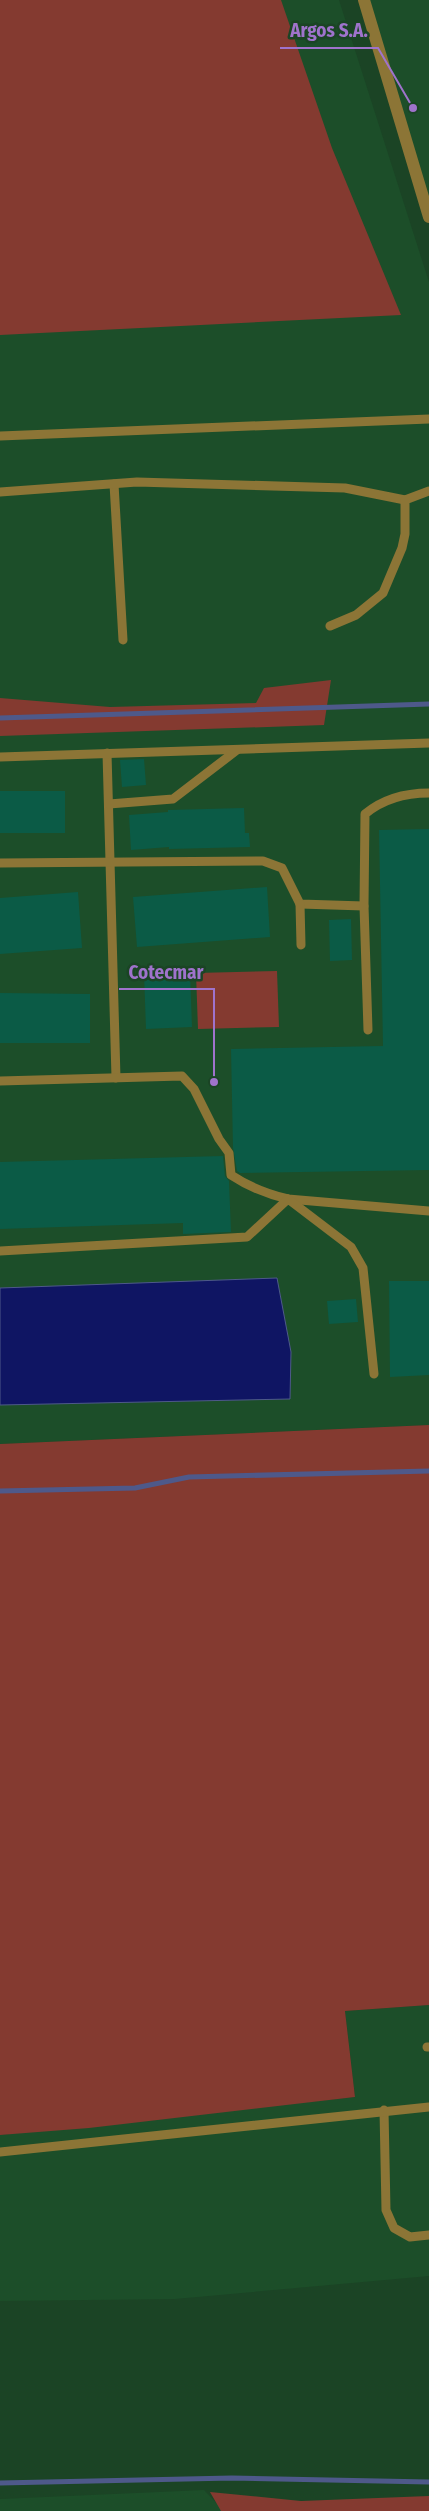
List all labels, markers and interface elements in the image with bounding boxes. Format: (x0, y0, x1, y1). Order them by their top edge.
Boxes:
callout: Argos S.A. (280, 14, 378, 48)
text: Argos S.A. (289, 19, 368, 42)
callout: Cotecmar (119, 955, 214, 989)
text: Cotecmar (129, 961, 204, 984)

